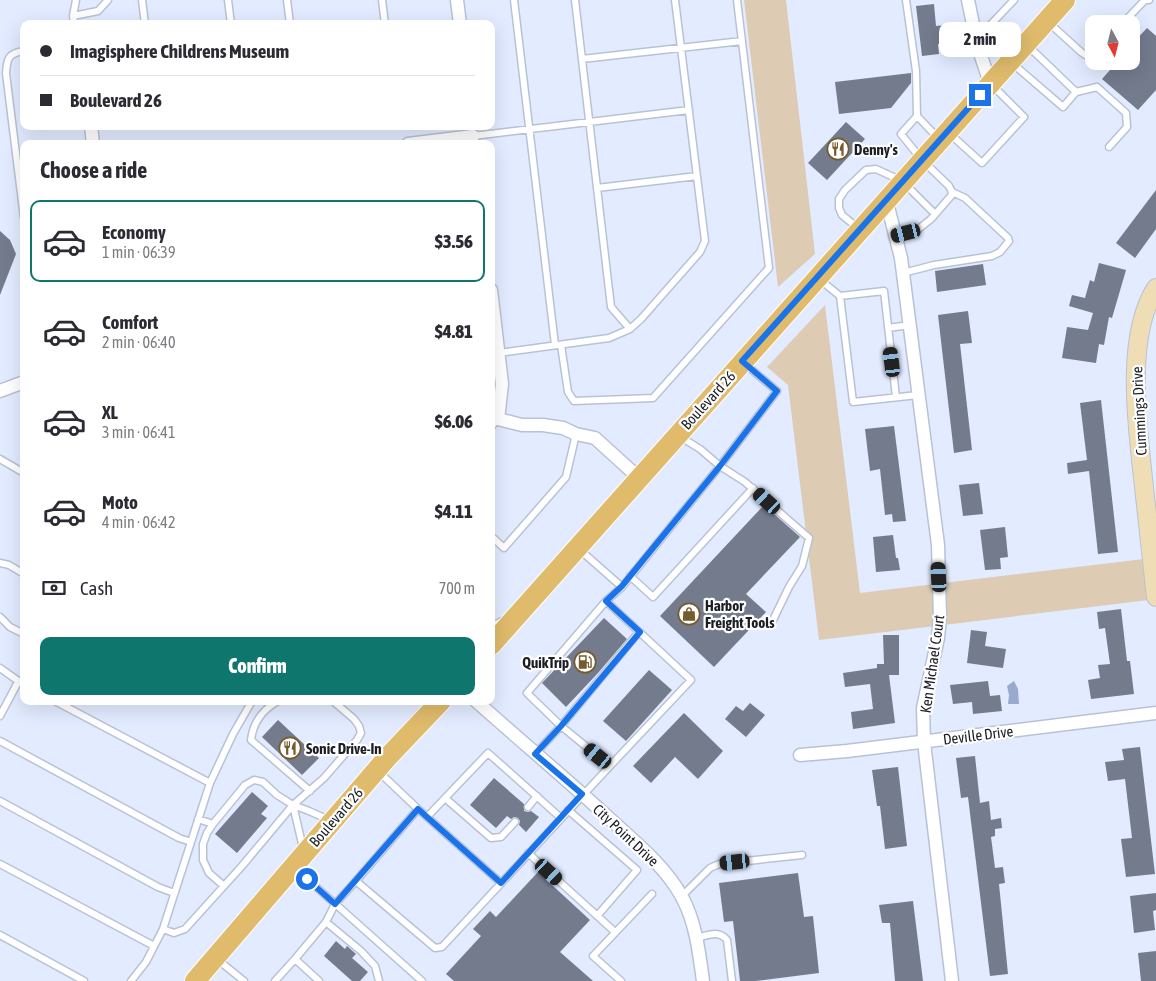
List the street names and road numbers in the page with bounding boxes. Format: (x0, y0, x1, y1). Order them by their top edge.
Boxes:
street label: Cummings Drive (1128, 366, 1150, 456)
street label: Boulevard 26 (677, 367, 739, 433)
street label: Ken Michael Court (917, 614, 947, 714)
street label: Deville Drive (942, 722, 1014, 748)
street label: Boulevard 26 (306, 784, 366, 850)
street label: City Point Drive (590, 800, 662, 870)

